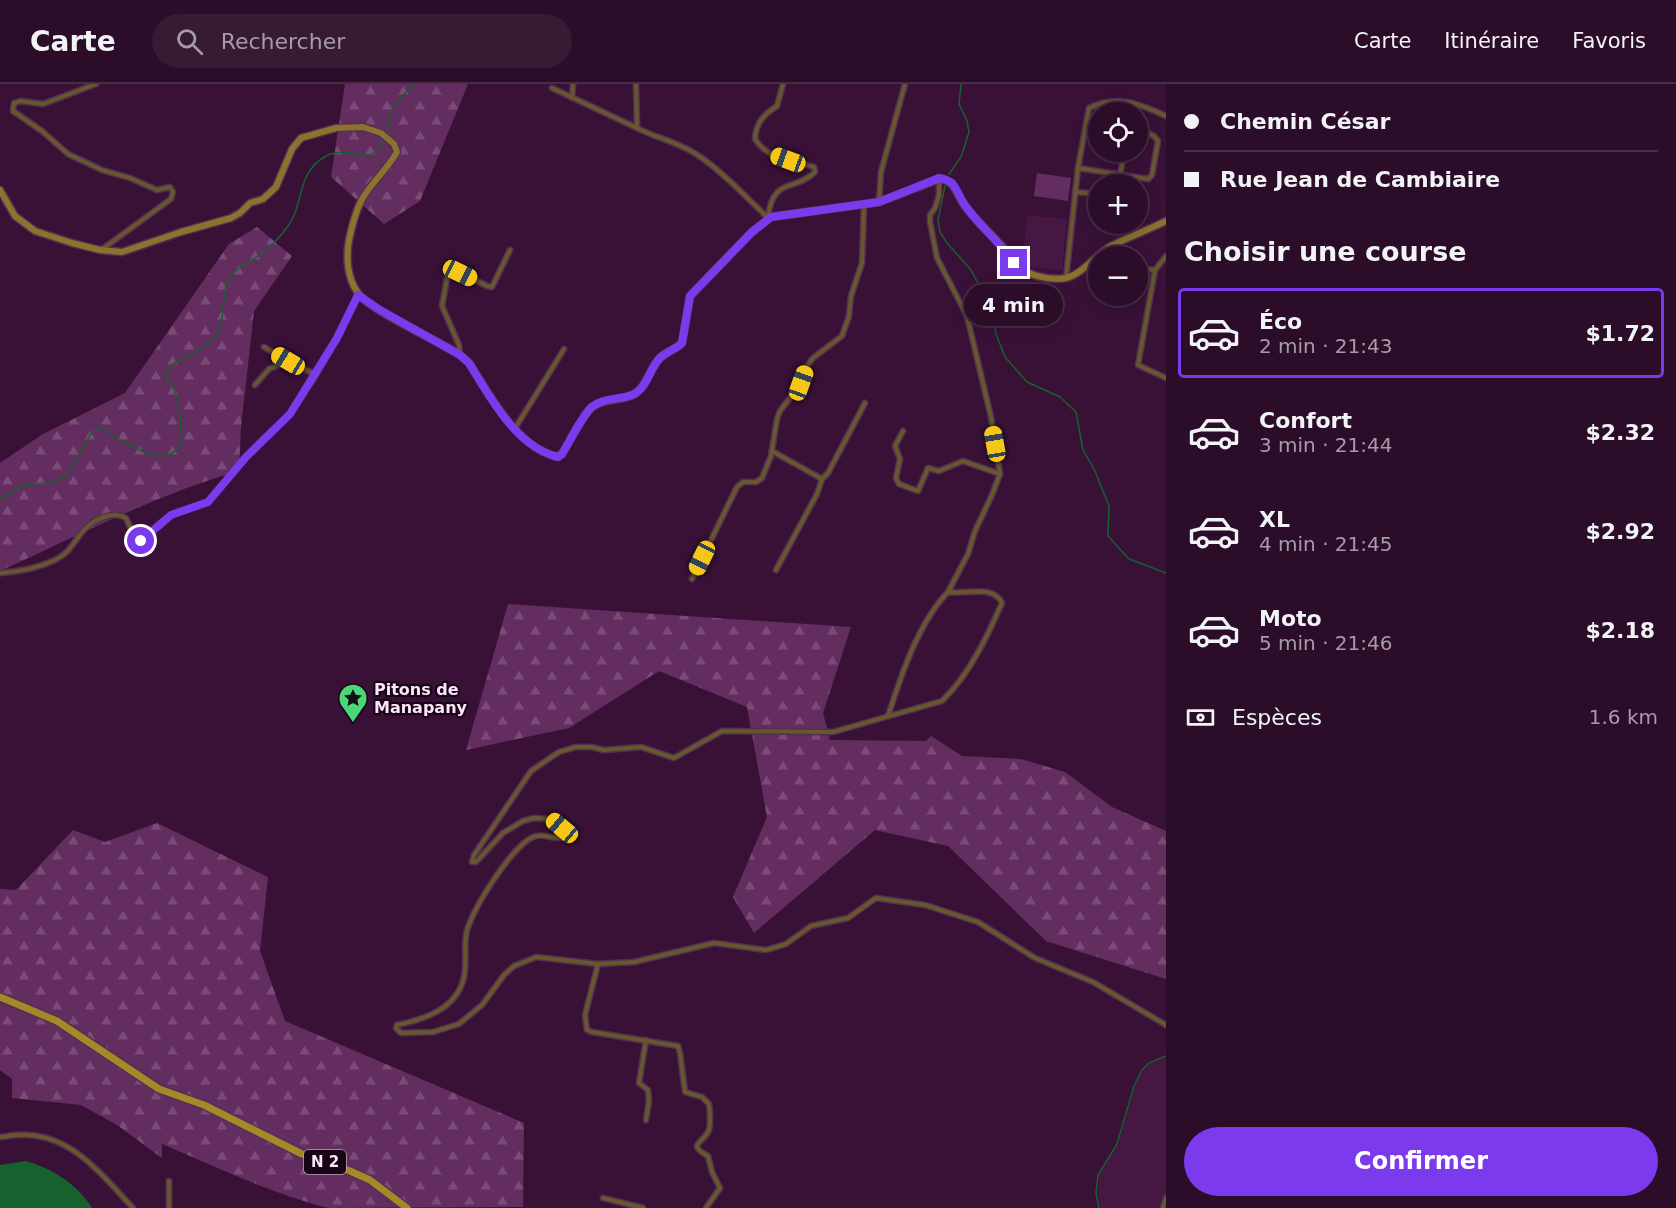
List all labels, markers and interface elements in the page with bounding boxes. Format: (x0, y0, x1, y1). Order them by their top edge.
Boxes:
search box (152, 14, 572, 68)
text: Carte (30, 25, 116, 58)
icon: search (173, 25, 206, 58)
text: Rechercher (221, 29, 345, 54)
text: Carte (1354, 29, 1411, 53)
text: Itinéraire (1444, 29, 1539, 53)
text: Favoris (1572, 29, 1646, 53)
map controls (1088, 102, 1148, 306)
button: locate (1088, 102, 1148, 162)
text: Chemin César (1220, 109, 1390, 134)
car (768, 145, 808, 175)
text: Rue Jean de Cambiaire (1220, 167, 1500, 192)
button: + (1088, 174, 1148, 234)
text: Choisir une course (1184, 236, 1467, 267)
button: − (1088, 246, 1148, 306)
route end (1000, 249, 1027, 276)
car (440, 257, 480, 289)
callout: 4 min (964, 284, 1064, 326)
text: 4 min (982, 293, 1045, 317)
icon: car (1187, 306, 1241, 360)
text: Éco (1259, 309, 1302, 334)
text: $1.72 (1585, 321, 1655, 346)
text: 2 min · 21:43 (1259, 334, 1393, 358)
car (268, 344, 308, 378)
car (786, 363, 816, 403)
icon: car (1187, 405, 1241, 459)
text: Confort (1259, 408, 1352, 433)
text: $2.32 (1585, 420, 1655, 445)
car (983, 425, 1007, 463)
text: 3 min · 21:44 (1259, 433, 1393, 457)
icon: car (1187, 504, 1241, 558)
text: XL (1259, 507, 1290, 532)
text: $2.92 (1585, 519, 1655, 544)
route start (127, 527, 154, 554)
text: 4 min · 21:45 (1259, 532, 1393, 556)
car (686, 538, 718, 578)
icon: car (1187, 603, 1241, 657)
text: Moto (1259, 606, 1322, 631)
text: $2.18 (1585, 618, 1655, 643)
text: 5 min · 21:46 (1259, 631, 1393, 655)
place label: Pitons de Manapany (374, 680, 468, 717)
place icon: Pitons de Manapany (337, 682, 369, 724)
icon: cash (1184, 701, 1217, 734)
text: Espèces (1232, 705, 1322, 730)
text: 1.6 km (1589, 705, 1658, 729)
car (542, 810, 582, 846)
button: Confirmer (1184, 1127, 1658, 1196)
road number: N 2 (304, 1150, 346, 1174)

